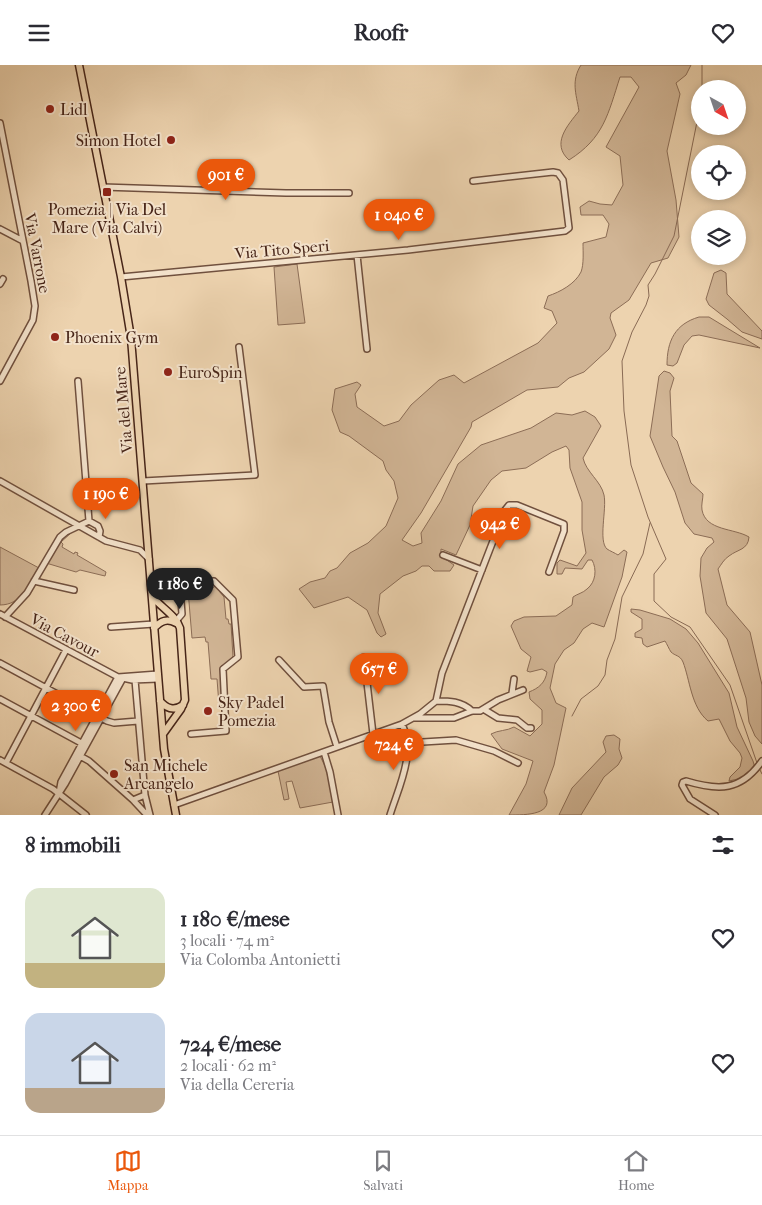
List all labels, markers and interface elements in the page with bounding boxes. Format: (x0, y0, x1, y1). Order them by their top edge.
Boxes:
icon: menu (25, 19, 53, 47)
icon: heart (709, 19, 737, 47)
text: Roofr (354, 20, 408, 46)
north arrow (691, 80, 746, 135)
map controls (691, 80, 746, 265)
place label: Lidl (60, 100, 88, 119)
marker: Lidl (44, 103, 56, 115)
place label: Simon Hotel (76, 131, 162, 150)
marker: Simon Hotel (165, 134, 177, 146)
button: locate (691, 145, 746, 200)
pin: 901 € (191, 159, 261, 201)
text: 901 € (208, 165, 244, 184)
marker: Pomezia | Via Del Mare (Via Calvi) (101, 186, 113, 198)
pin: 1 040 € (353, 199, 445, 241)
place label: Pomezia | Via Del Mare (Via Calvi) (48, 200, 167, 237)
text: 1 040 € (374, 205, 424, 224)
street label: Via Varrone (20, 210, 55, 295)
button: layers (691, 210, 746, 265)
street label: Via Tito Speri (233, 236, 330, 263)
place label: Phoenix Gym (65, 328, 159, 347)
marker: Phoenix Gym (49, 331, 61, 343)
place label: EuroSpin (178, 363, 243, 382)
street label: Via del Mare (110, 366, 137, 455)
marker: EuroSpin (162, 366, 174, 378)
pin: 1 190 € (60, 477, 152, 520)
text: 1 190 € (83, 484, 129, 503)
pin: 942 € (465, 507, 535, 550)
text: 942 € (481, 514, 519, 533)
pin: 1 180 € (134, 567, 226, 610)
text: 1 180 € (158, 574, 202, 593)
street label: Via Cavour (26, 609, 103, 662)
pin: 657 € (344, 653, 414, 695)
text: 657 € (361, 659, 397, 678)
pin: 2 300 € (30, 689, 122, 732)
place label: Sky Padel Pomezia (218, 693, 285, 730)
text: 2 300 € (52, 696, 100, 715)
marker: Sky Padel Pomezia (202, 705, 214, 717)
pin: 724 € (359, 729, 429, 771)
text: 724 € (375, 735, 413, 754)
place label: San Michele Arcangelo (123, 756, 208, 793)
marker: San Michele Arcangelo (108, 768, 120, 780)
icon: filters (709, 831, 737, 859)
text: 8 immobili (25, 833, 121, 857)
text: 1 180 €/mese (180, 907, 290, 931)
icon: home (65, 908, 125, 968)
icon: heart (709, 924, 737, 952)
text: 3 locali · 74 m² (180, 931, 274, 950)
text: Via Colomba Antonietti (180, 950, 341, 969)
text: 724 €/mese (180, 1032, 281, 1056)
icon: home (65, 1033, 125, 1093)
icon: heart (709, 1049, 737, 1077)
text: 2 locali · 62 m² (180, 1056, 276, 1075)
text: Via della Cereria (180, 1075, 294, 1094)
tab: Mappa (107, 1147, 148, 1194)
tab: Salvati (363, 1147, 403, 1194)
tab: Home (618, 1147, 655, 1194)

